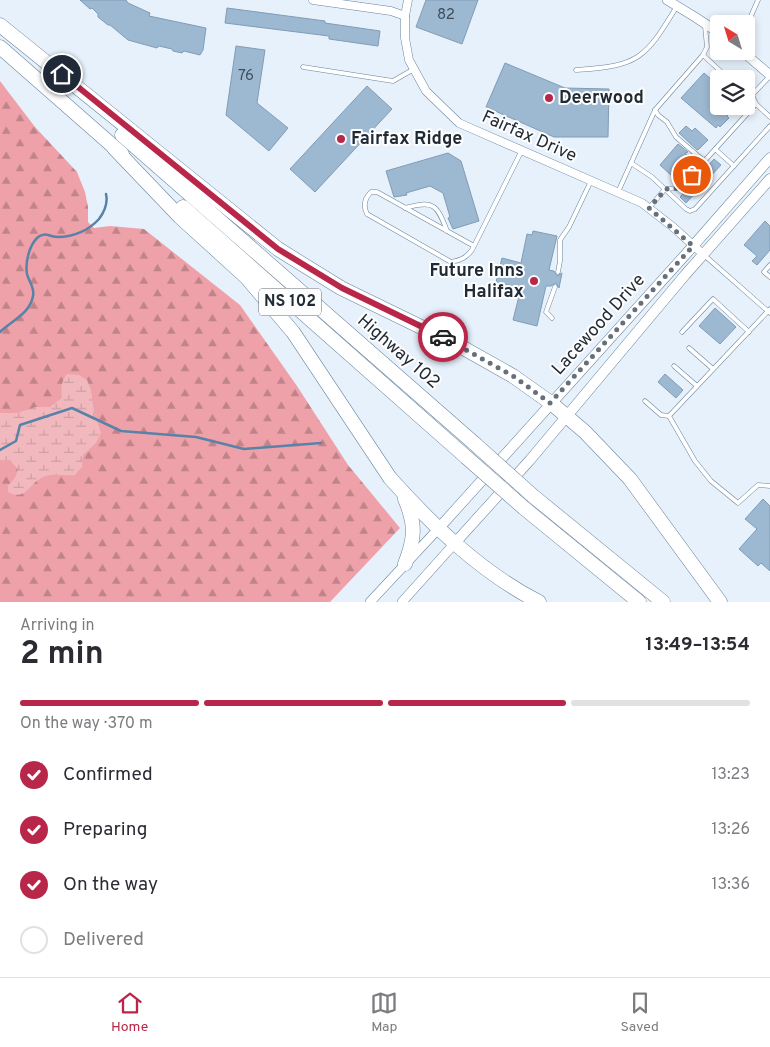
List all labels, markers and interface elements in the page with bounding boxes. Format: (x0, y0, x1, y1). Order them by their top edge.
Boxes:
house number: 82 (437, 6, 455, 25)
north arrow (710, 15, 755, 60)
map controls (710, 15, 755, 115)
pin (41, 53, 83, 95)
icon: home (48, 60, 76, 88)
house number: 76 (238, 67, 254, 86)
button: layers (710, 70, 755, 115)
place label: Deerwood (559, 87, 644, 110)
marker: Deerwood (543, 92, 555, 104)
street label: Fairfax Drive (478, 106, 580, 168)
place label: Fairfax Ridge (351, 128, 462, 151)
marker: Fairfax Ridge (335, 133, 347, 145)
pin (671, 154, 713, 196)
icon: bag (678, 161, 706, 189)
place label: Future Inns Halifax (429, 260, 524, 304)
street label: Lacewood Drive (547, 269, 651, 381)
marker: Future Inns Halifax (528, 275, 540, 287)
road number: NS 102 (259, 288, 321, 316)
street label: Highway 102 (352, 310, 444, 394)
courier (418, 312, 468, 362)
icon: car (429, 323, 457, 351)
text: Arriving in (20, 616, 95, 636)
text: 13:49–13:54 (645, 633, 750, 657)
text: 2 min (20, 635, 104, 675)
text: On the way · 370 m (20, 714, 152, 734)
icon: check (20, 761, 48, 789)
text: Confirmed (63, 763, 153, 787)
text: 13:23 (711, 765, 750, 785)
icon: check (20, 816, 48, 844)
text: Preparing (63, 818, 147, 842)
text: 13:26 (711, 820, 750, 840)
icon: check (20, 871, 48, 899)
text: On the way (63, 873, 158, 897)
text: 13:36 (712, 875, 750, 895)
text: Delivered (63, 928, 144, 952)
tab: Home (111, 989, 148, 1036)
tab: Map (370, 989, 398, 1036)
tab: Saved (620, 989, 659, 1036)

